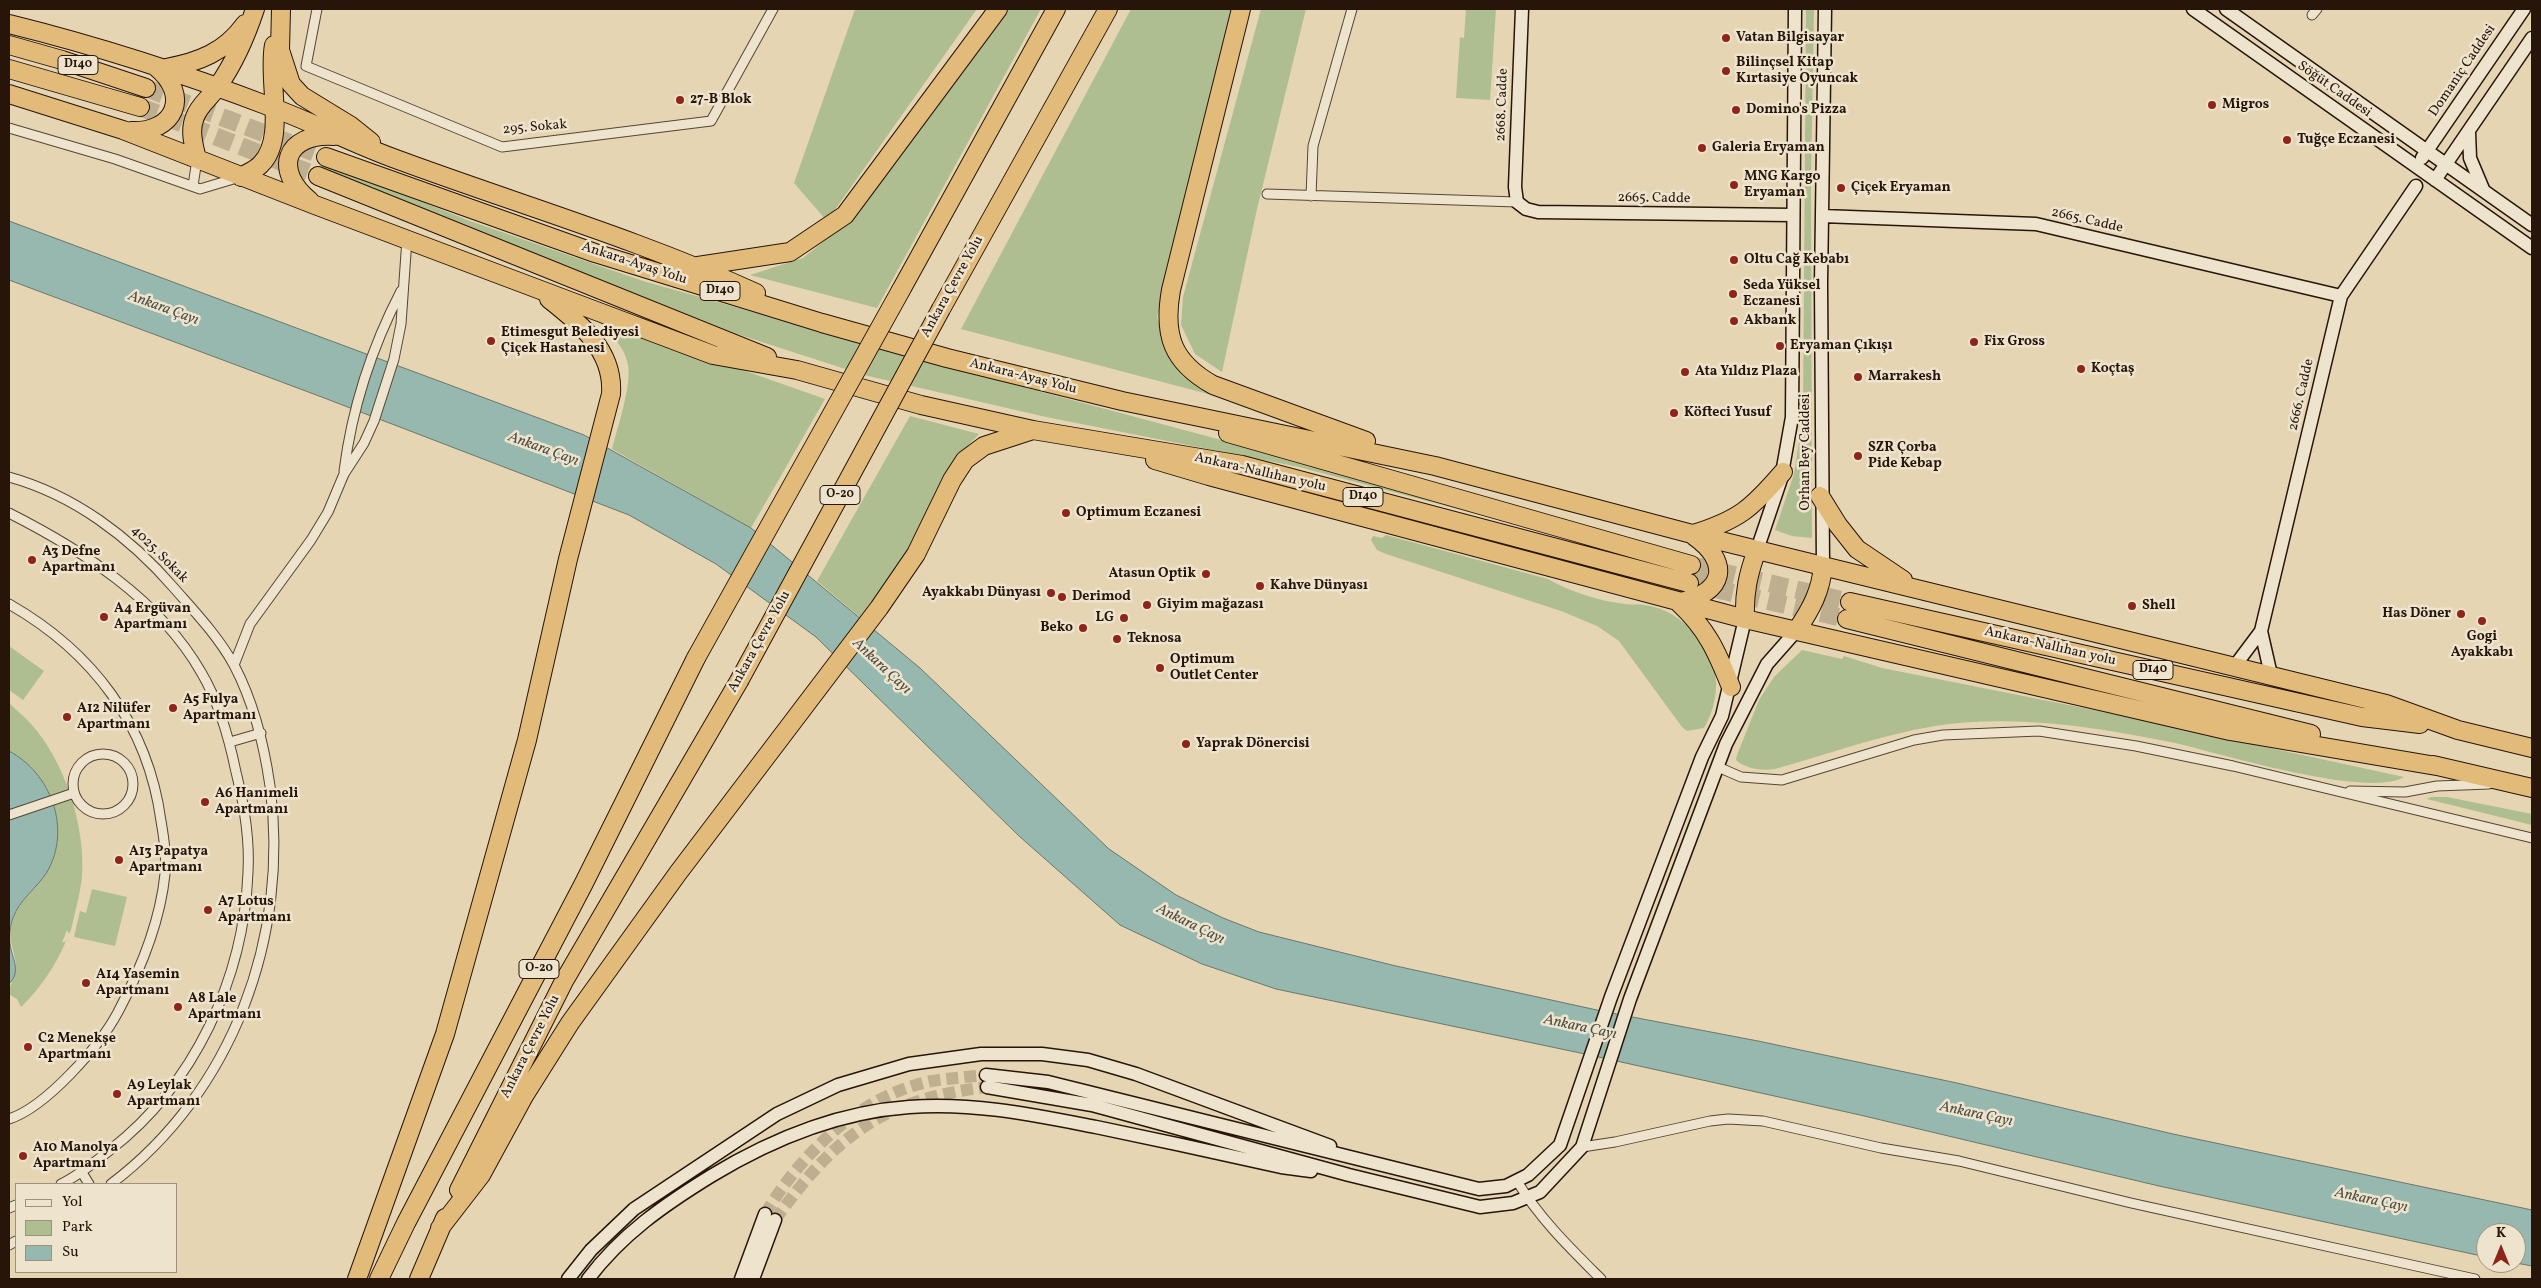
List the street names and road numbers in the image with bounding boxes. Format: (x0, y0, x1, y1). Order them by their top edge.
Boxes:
street label: Domaniç Caddesi (2426, 22, 2500, 120)
road number: D140 (58, 56, 98, 74)
street label: Söğüt Caddesi (2294, 58, 2374, 122)
street label: 2668. Cadde (1493, 68, 1513, 142)
street label: 295. Sokak (502, 117, 568, 139)
street label: 2665. Cadde (1617, 190, 1691, 208)
street label: 2665. Cadde (2050, 205, 2124, 237)
street label: Ankara Çevre Yolu (918, 233, 988, 341)
street label: Ankara-Ayaş Yolu (579, 239, 689, 289)
road number: D140 (700, 282, 740, 300)
street label: Ankara-Ayaş Yolu (968, 356, 1078, 398)
street label: 2666. Cadde (2286, 357, 2318, 433)
street label: Orhan Bey Caddesi (1798, 394, 1814, 510)
street label: Ankara-Nallıhan yolu (1193, 450, 1327, 496)
road number: O-20 (820, 486, 860, 504)
road number: D140 (1343, 488, 1383, 507)
street label: 4025. Sokak (127, 523, 191, 587)
street label: Ankara Çevre Yolu (725, 588, 795, 696)
street label: Ankara-Nallıhan yolu (1983, 624, 2117, 670)
road number: D140 (2133, 660, 2173, 680)
road number: O-20 (519, 960, 559, 979)
street label: Ankara Çevre Yolu (498, 993, 564, 1101)

